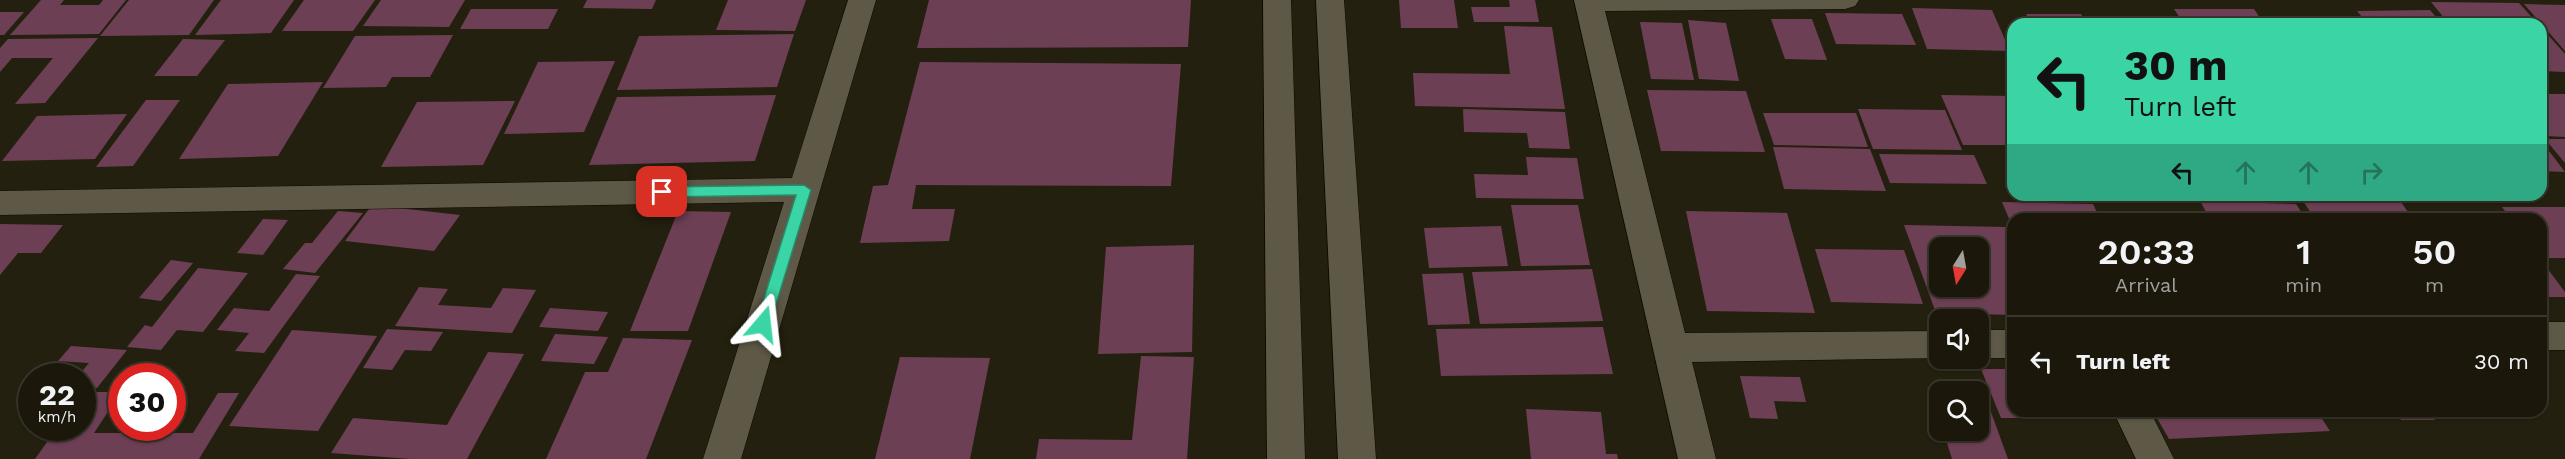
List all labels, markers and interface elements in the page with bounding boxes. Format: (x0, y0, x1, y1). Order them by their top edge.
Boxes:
text: 30 m (2124, 41, 2228, 90)
icon: left (2025, 42, 2103, 120)
text: Turn left (2124, 91, 2236, 123)
icon: left (2166, 156, 2199, 189)
icon: ahead (2229, 156, 2262, 189)
icon: ahead (2292, 156, 2325, 189)
icon: right (2355, 156, 2388, 189)
pin (636, 166, 687, 217)
icon: arrive (645, 175, 678, 208)
text: 20:33 (2097, 231, 2195, 273)
text: 1 (2296, 231, 2311, 273)
text: 50 (2413, 231, 2456, 273)
north arrow (1929, 237, 1989, 297)
map controls (1929, 237, 1989, 441)
text: Arrival (2115, 273, 2177, 297)
text: min (2285, 273, 2322, 297)
text: m (2425, 273, 2444, 297)
position arrow (731, 292, 795, 356)
button: sound (1929, 309, 1989, 369)
icon: left (2025, 345, 2058, 378)
text: Turn left (2076, 349, 2170, 374)
text: 30 m (2474, 349, 2529, 374)
speed limit sign: 30 (108, 363, 186, 441)
text: 22 (39, 377, 75, 412)
button: search (1929, 381, 1989, 441)
text: km/h (38, 408, 76, 426)

